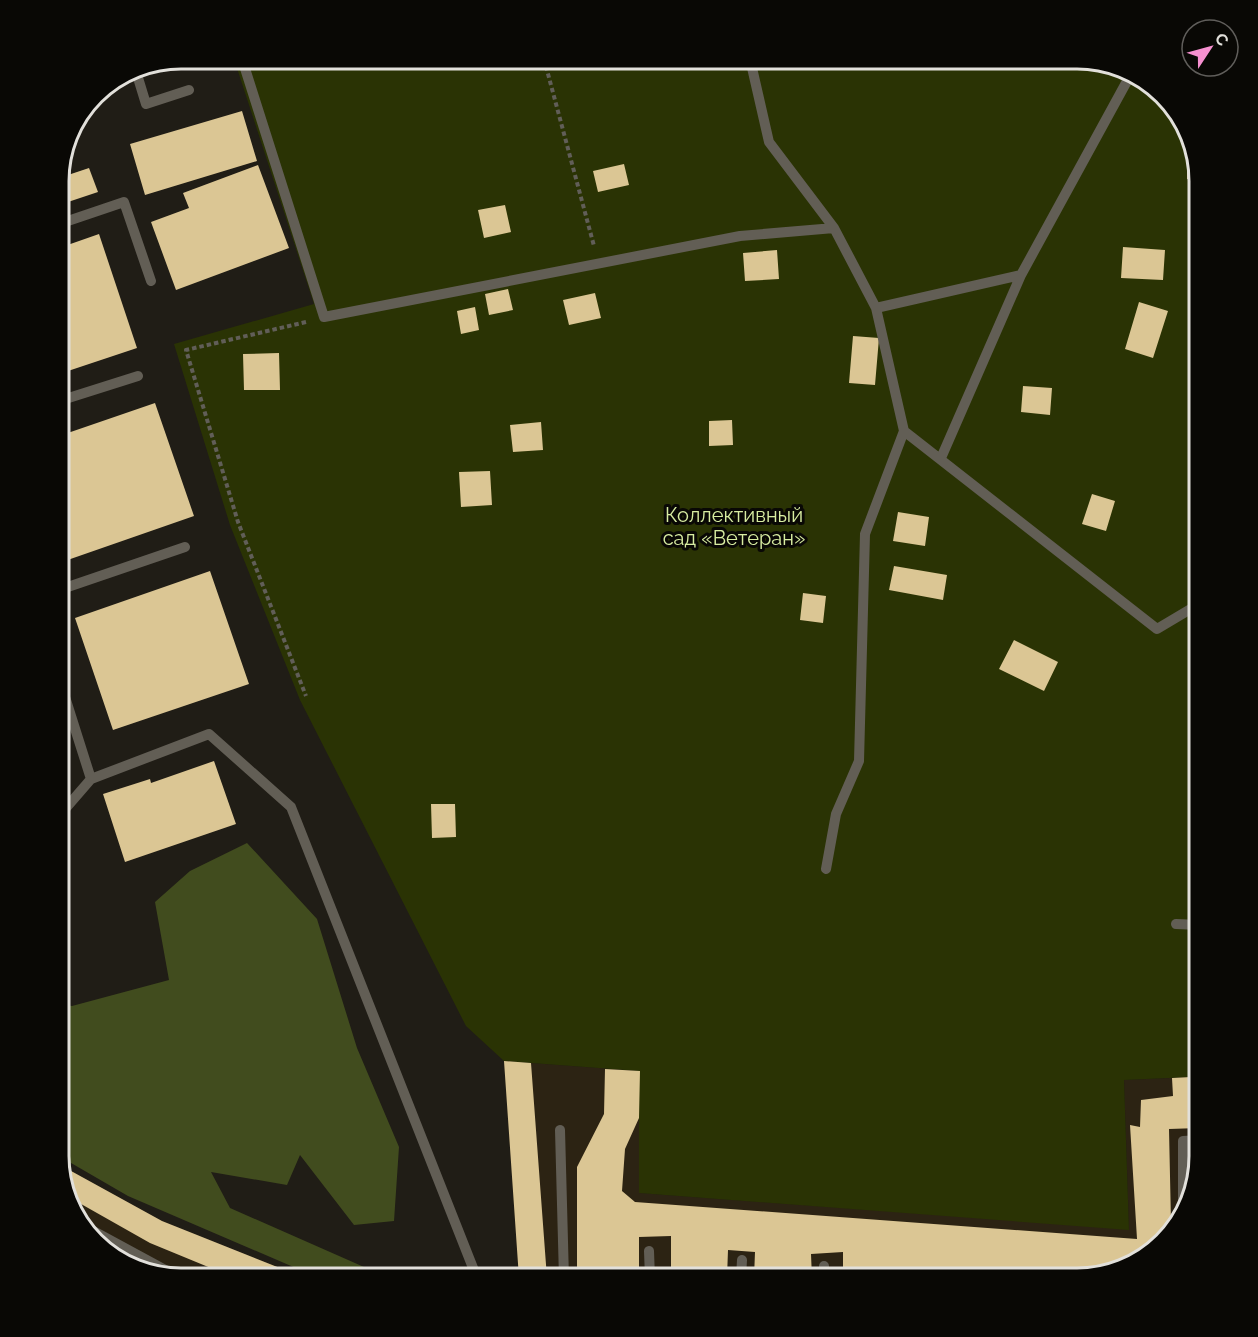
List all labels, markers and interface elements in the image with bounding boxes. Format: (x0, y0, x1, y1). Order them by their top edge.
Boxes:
north arrow (1180, 18, 1240, 78)
text: С (1211, 29, 1233, 50)
park label: Коллективный сад «Ветеран» (663, 503, 805, 550)

